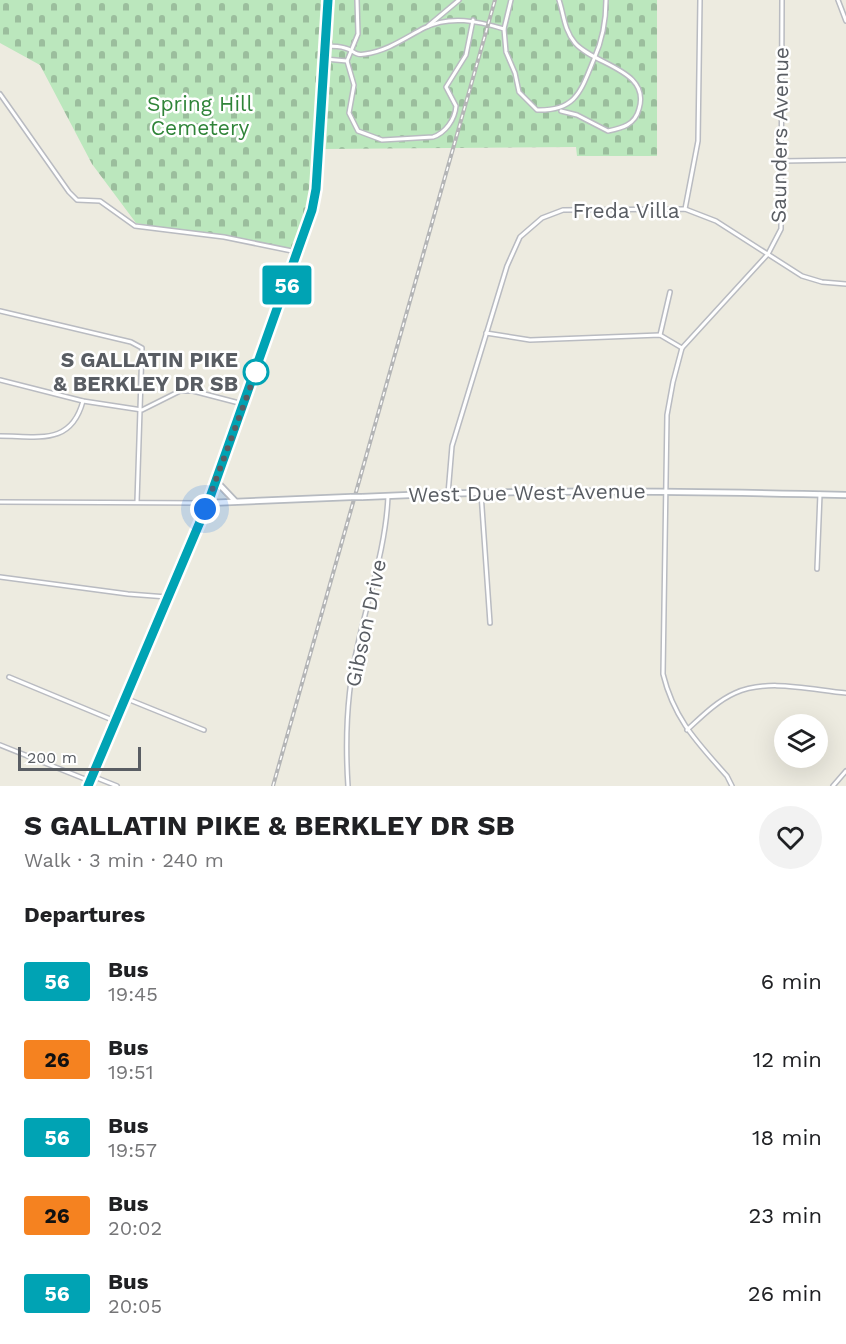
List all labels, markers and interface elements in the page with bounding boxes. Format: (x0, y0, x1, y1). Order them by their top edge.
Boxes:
street label: Saunders Avenue (765, 47, 794, 223)
park label: Spring Hill Cemetery (147, 91, 253, 140)
street label: Freda Villa (572, 198, 680, 223)
line badge: 56 (260, 266, 314, 304)
text: 56 (274, 273, 300, 298)
place label: S GALLATIN PIKE & BERKLEY DR SB (53, 347, 238, 396)
marker: S GALLATIN PIKE & BERKLEY DR SB (243, 359, 269, 385)
street label: West Due West Avenue (408, 478, 646, 507)
your location (190, 494, 220, 524)
street label: Gibson Drive (340, 557, 391, 689)
map controls (774, 714, 828, 768)
button: layers (774, 714, 828, 768)
scale bar (18, 744, 141, 772)
text: 200 m (27, 748, 77, 767)
button: heart (759, 806, 822, 869)
text: S GALLATIN PIKE & BERKLEY DR SB (24, 809, 515, 842)
text: Walk · 3 min · 240 m (24, 848, 224, 872)
text: Departures (24, 902, 145, 927)
text: Bus (108, 957, 148, 982)
text: 56 (44, 969, 70, 994)
text: 6 min (761, 969, 822, 994)
text: 19:45 (108, 982, 158, 1006)
text: Bus (108, 1035, 148, 1060)
text: 26 (44, 1047, 70, 1072)
text: 12 min (753, 1047, 822, 1072)
text: 19:51 (108, 1060, 154, 1084)
text: Bus (108, 1113, 148, 1138)
text: 56 (44, 1125, 70, 1150)
text: 18 min (752, 1125, 822, 1150)
text: 19:57 (108, 1138, 157, 1162)
text: Bus (108, 1191, 148, 1216)
text: 26 (44, 1203, 70, 1228)
text: 23 min (748, 1203, 822, 1228)
text: 20:02 (108, 1216, 162, 1240)
text: Bus (108, 1269, 148, 1294)
text: 56 (44, 1281, 70, 1306)
text: 26 min (748, 1281, 822, 1306)
text: 20:05 (108, 1294, 162, 1318)

